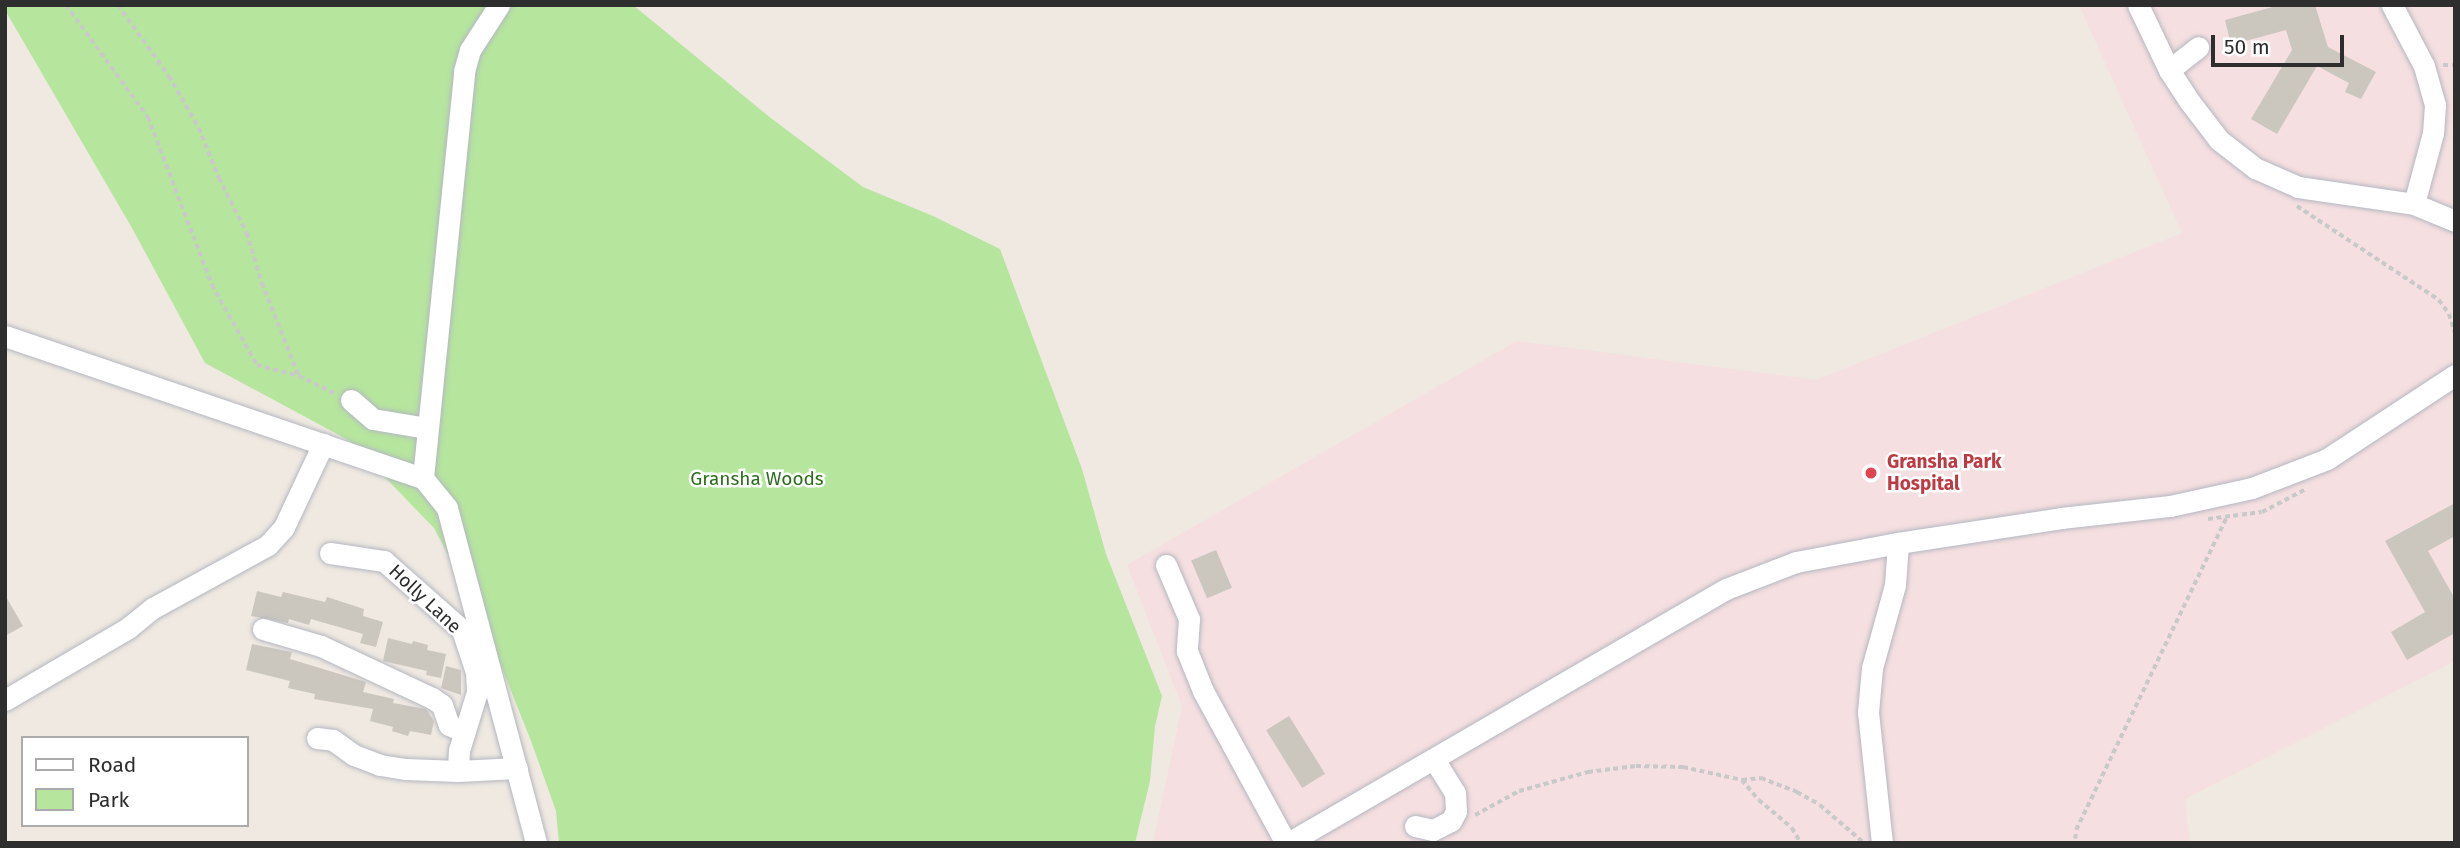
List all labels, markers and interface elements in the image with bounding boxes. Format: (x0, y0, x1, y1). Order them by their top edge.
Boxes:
scale bar (2215, 21, 2348, 65)
text: 50 m (2224, 34, 2270, 60)
place label: Gransha Park Hospital (1887, 451, 2002, 495)
marker: Gransha Park Hospital (1861, 463, 1881, 483)
park label: Gransha Woods (690, 468, 824, 490)
street label: Holly Lane (384, 560, 466, 638)
legend (21, 736, 248, 827)
text: Road (88, 752, 136, 778)
text: Park (88, 787, 129, 813)

